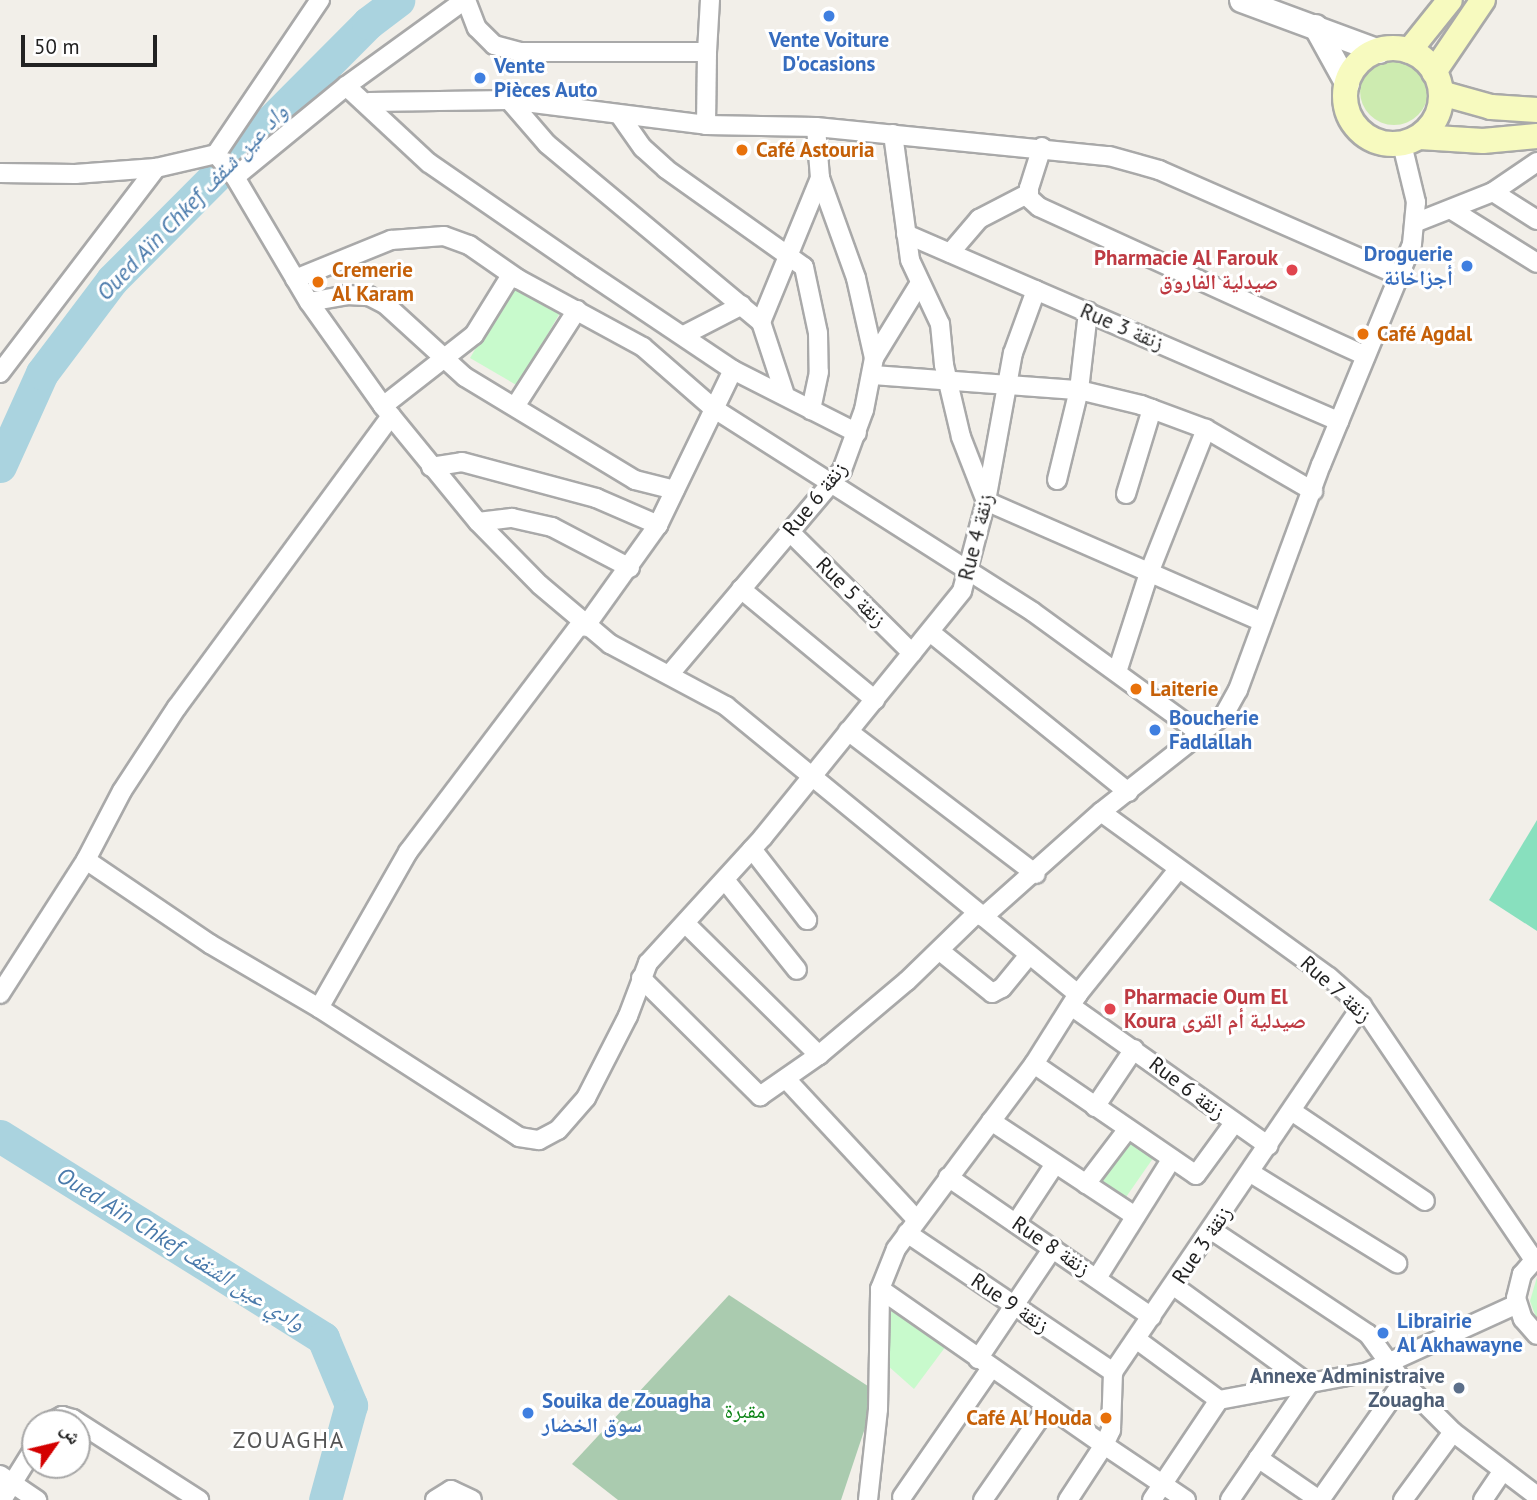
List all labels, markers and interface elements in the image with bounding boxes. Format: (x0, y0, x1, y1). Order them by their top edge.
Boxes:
marker: Vente Voiture D'ocasions (821, 8, 837, 24)
scale bar (24, 21, 161, 65)
place label: Vente Voiture D'ocasions (768, 27, 890, 77)
text: 50 m (34, 33, 80, 60)
place label: Vente Pièces Auto (494, 53, 598, 103)
marker: Vente Pièces Auto (472, 70, 488, 86)
water label: Oued Aïn Chkef واد عين شقف (90, 97, 294, 307)
place label: Café Astouria (756, 137, 875, 163)
marker: Café Astouria (734, 142, 750, 158)
place label: Droguerie أجزاخانة (1364, 241, 1453, 291)
place label: Pharmacie Al Farouk صيدلية الفاروق (1093, 245, 1278, 295)
place label: Cremerie Al Karam (332, 257, 414, 307)
marker: Droguerie أجزاخانة (1459, 258, 1475, 274)
marker: Pharmacie Al Farouk صيدلية الفاروق (1284, 262, 1300, 278)
marker: Cremerie Al Karam (310, 274, 326, 290)
street label: Rue 3 زنقة (1076, 298, 1168, 356)
place label: Café Agdal (1377, 321, 1473, 347)
marker: Café Agdal (1355, 326, 1371, 342)
street label: Rue 6 زنقة (777, 457, 853, 541)
street label: Rue 4 زنقة (953, 491, 999, 583)
street label: Rue 5 زنقة (811, 552, 891, 632)
place label: Laiterie (1150, 676, 1218, 702)
marker: Laiterie (1128, 681, 1144, 697)
place label: Boucherie Fadlallah (1169, 705, 1259, 755)
marker: Boucherie Fadlallah (1147, 722, 1163, 738)
street label: Rue 7 زنقة (1295, 950, 1377, 1028)
place label: Pharmacie Oum El Koura صيدلية أم القرى (1124, 984, 1306, 1034)
marker: Pharmacie Oum El Koura صيدلية أم القرى (1102, 1001, 1118, 1017)
street label: Rue 6 زنقة (1144, 1051, 1230, 1125)
water label: Oued Aïn Chkef وادي عين الشقف (51, 1161, 311, 1337)
street label: Rue 3 زنقة (1167, 1201, 1237, 1289)
street label: Rue 8 زنقة (1007, 1211, 1095, 1281)
street label: Rue 9 زنقة (966, 1268, 1054, 1338)
place label: Librairie Al Akhawayne (1397, 1308, 1524, 1358)
marker: Librairie Al Akhawayne (1375, 1325, 1391, 1341)
place label: Annexe Administraive Zouagha (1249, 1363, 1445, 1413)
marker: Annexe Administraive Zouagha (1451, 1380, 1467, 1396)
place label: Souika de Zouagha سوق الخضار (542, 1388, 711, 1438)
park label: مقبرة (725, 1398, 765, 1424)
marker: Souika de Zouagha سوق الخضار (520, 1405, 536, 1421)
place label: Café Al Houda (965, 1405, 1092, 1431)
north arrow (21, 1409, 91, 1479)
marker: Café Al Houda (1098, 1410, 1114, 1426)
text: ش (56, 1418, 87, 1448)
district label: ZOUAGHA (234, 1426, 344, 1454)

